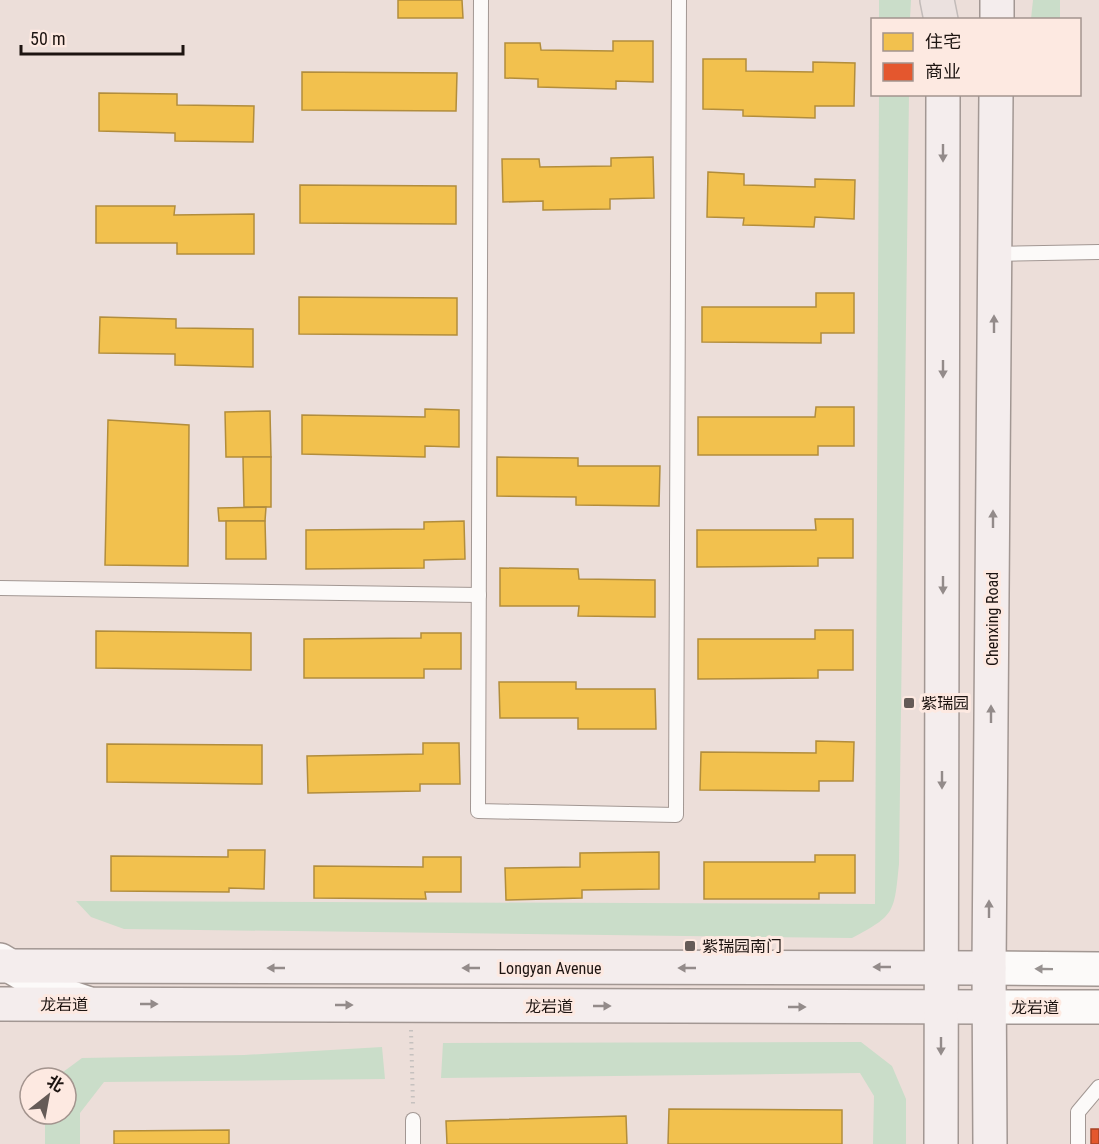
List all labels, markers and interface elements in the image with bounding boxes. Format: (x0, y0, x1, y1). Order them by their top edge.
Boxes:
scale bar (21, 18, 183, 56)
legend (871, 18, 1081, 96)
text: 50 m (30, 28, 65, 49)
text: 住宅 (925, 31, 961, 52)
text: 商业 (925, 61, 961, 82)
one-way arrow (938, 143, 948, 162)
one-way arrow (989, 315, 999, 334)
one-way arrow (938, 359, 948, 378)
one-way arrow (988, 510, 998, 529)
street label: Chenxing Road (983, 572, 1002, 666)
one-way arrow (938, 575, 948, 594)
place label: 紫瑞园 (921, 694, 969, 713)
marker: 紫瑞园 (902, 696, 916, 710)
one-way arrow (986, 705, 996, 724)
one-way arrow (937, 770, 947, 789)
one-way arrow (984, 900, 994, 919)
place label: 紫瑞园南门 (702, 937, 782, 956)
marker: 紫瑞园南门 (683, 939, 697, 953)
street label: Longyan Avenue (499, 959, 601, 978)
one-way arrow (873, 962, 892, 972)
one-way arrow (267, 963, 286, 973)
one-way arrow (462, 963, 481, 973)
one-way arrow (678, 963, 697, 973)
one-way arrow (1034, 964, 1053, 974)
street label: 龙岩道 (40, 995, 88, 1014)
street label: 龙岩道 (525, 997, 573, 1016)
street label: 龙岩道 (1011, 998, 1059, 1017)
one-way arrow (139, 999, 158, 1009)
one-way arrow (334, 1000, 353, 1010)
one-way arrow (592, 1001, 611, 1011)
one-way arrow (787, 1002, 806, 1012)
one-way arrow (936, 1037, 946, 1056)
north arrow (18, 1066, 78, 1126)
text: 北 (44, 1071, 67, 1096)

